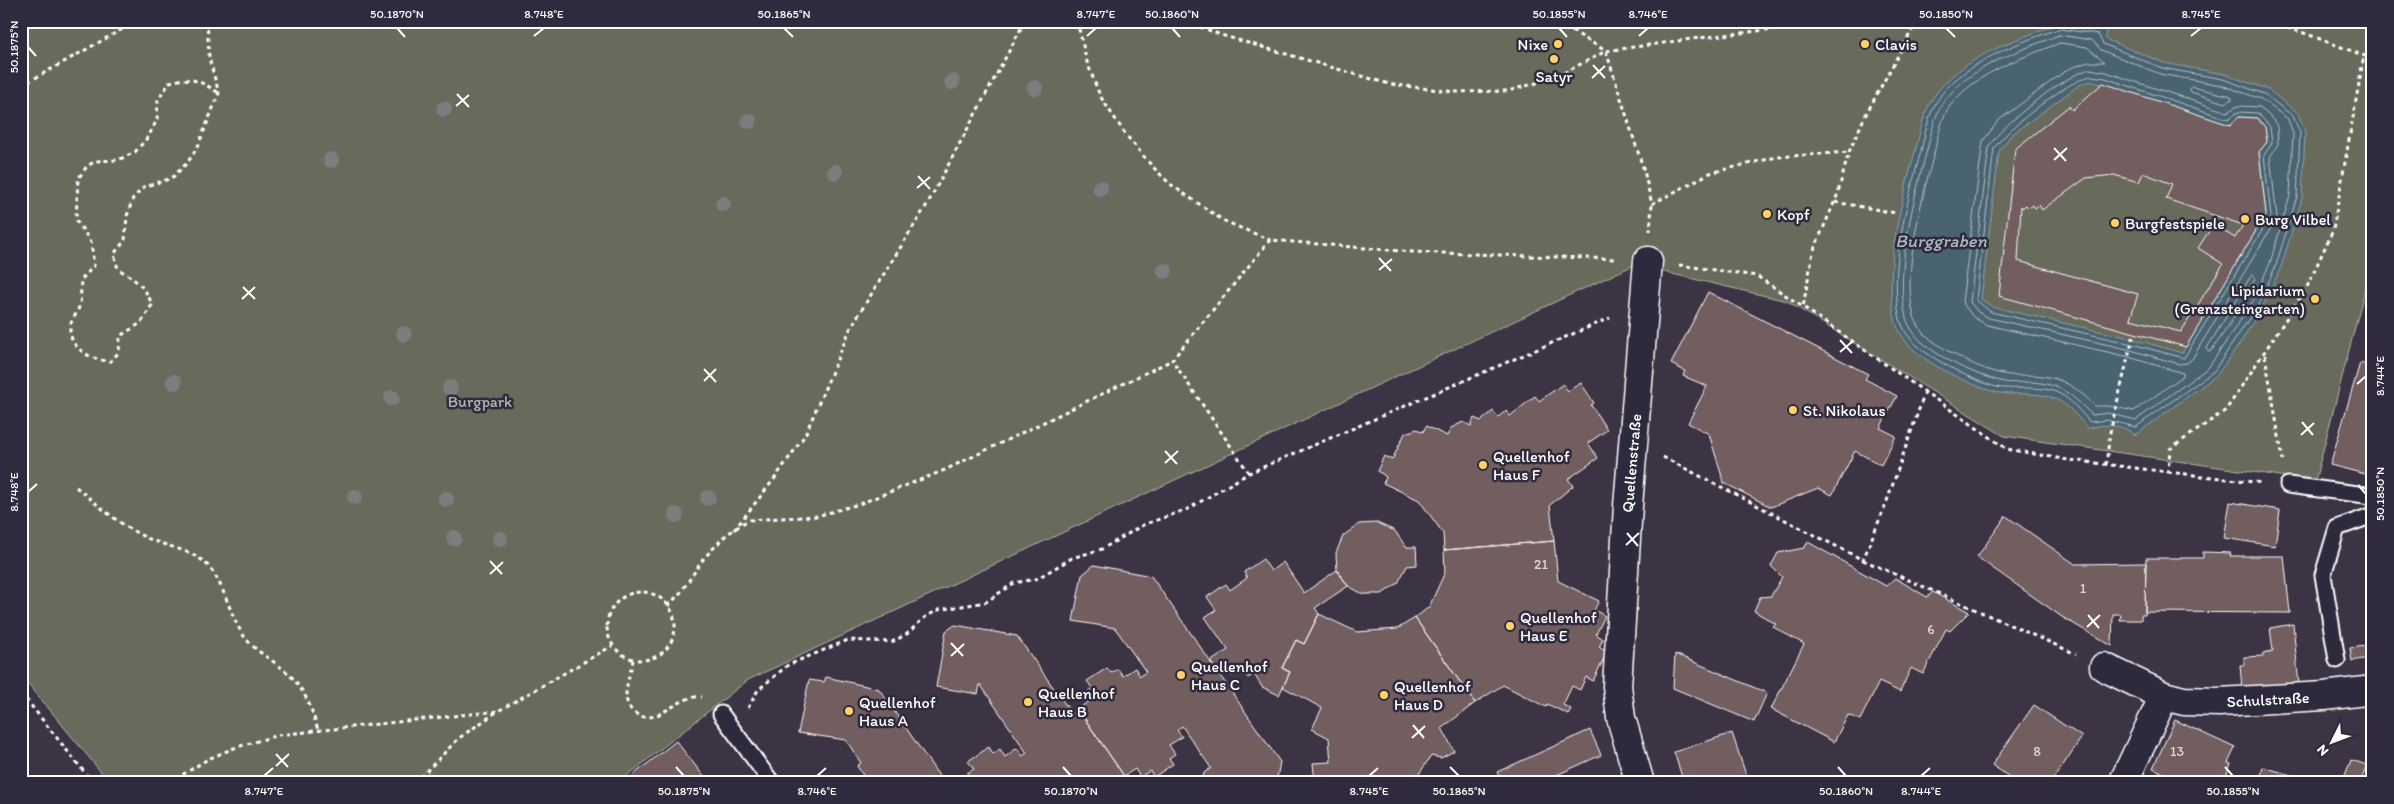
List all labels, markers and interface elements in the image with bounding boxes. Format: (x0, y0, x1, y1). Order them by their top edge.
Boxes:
text: 50.1870°N (370, 7, 424, 21)
text: 8.748°E (524, 7, 564, 21)
text: 50.1865°N (757, 7, 811, 21)
text: 8.747°E (1077, 7, 1116, 21)
text: 50.1860°N (1145, 7, 1199, 21)
text: 50.1855°N (1532, 7, 1586, 21)
text: 8.746°E (1628, 7, 1668, 21)
text: 50.1850°N (1919, 7, 1973, 21)
text: 8.745°E (2181, 7, 2221, 21)
text: 50.1875°N (7, 21, 21, 73)
place label: Nixe (1518, 35, 1548, 54)
place label: Clavis (1875, 35, 1917, 54)
marker: Nixe (1552, 38, 1564, 50)
marker: Clavis (1859, 38, 1871, 50)
marker: Satyr (1548, 53, 1560, 65)
place label: Satyr (1535, 67, 1573, 86)
place label: Kopf (1777, 205, 1810, 224)
marker: Kopf (1761, 208, 1773, 220)
place label: Burg Vilbel (2255, 210, 2331, 229)
marker: Burg Vilbel (2239, 213, 2251, 225)
place label: Burgfestspiele (2125, 214, 2225, 233)
marker: Burgfestspiele (2109, 217, 2121, 229)
water label: Burggraben (1895, 230, 1987, 252)
place label: Lipidarium (Grenzsteingarten) (2175, 281, 2306, 318)
marker: Lipidarium (Grenzsteingarten) (2309, 293, 2321, 305)
text: 8.744°E (2373, 356, 2387, 396)
park label: Burgpark (448, 392, 512, 411)
place label: St. Nikolaus (1803, 401, 1886, 420)
marker: St. Nikolaus (1787, 404, 1799, 416)
street label: Quellenstraße (1618, 413, 1645, 513)
place label: Quellenhof Haus F (1493, 447, 1570, 484)
marker: Quellenhof Haus F (1477, 459, 1489, 471)
text: 50.1850°N (2373, 467, 2387, 521)
text: 8.748°E (7, 472, 21, 512)
house number: 21 (1534, 556, 1548, 573)
house number: 1 (2080, 580, 2087, 597)
place label: Quellenhof Haus E (1520, 608, 1597, 645)
marker: Quellenhof Haus E (1504, 620, 1516, 632)
house number: 6 (1927, 621, 1935, 638)
place label: Quellenhof Haus C (1191, 657, 1268, 694)
marker: Quellenhof Haus C (1175, 669, 1187, 681)
place label: Quellenhof Haus D (1394, 677, 1471, 714)
place label: Quellenhof Haus B (1038, 684, 1115, 721)
street label: Schulstraße (2226, 688, 2310, 711)
marker: Quellenhof Haus D (1378, 689, 1390, 701)
place label: Quellenhof Haus A (859, 693, 936, 730)
marker: Quellenhof Haus B (1022, 696, 1034, 708)
marker: Quellenhof Haus A (843, 705, 855, 717)
north arrow (2306, 716, 2356, 766)
text: N (2313, 741, 2332, 760)
house number: 8 (2033, 743, 2041, 760)
house number: 13 (2170, 743, 2184, 760)
text: 8.747°E (245, 784, 284, 798)
text: 50.1875°N (658, 784, 710, 798)
text: 8.746°E (797, 784, 837, 798)
text: 50.1870°N (1044, 784, 1098, 798)
text: 8.745°E (1349, 784, 1389, 798)
text: 50.1865°N (1432, 784, 1486, 798)
text: 50.1860°N (1819, 784, 1873, 798)
text: 8.744°E (1901, 784, 1941, 798)
text: 50.1855°N (2206, 784, 2260, 798)

